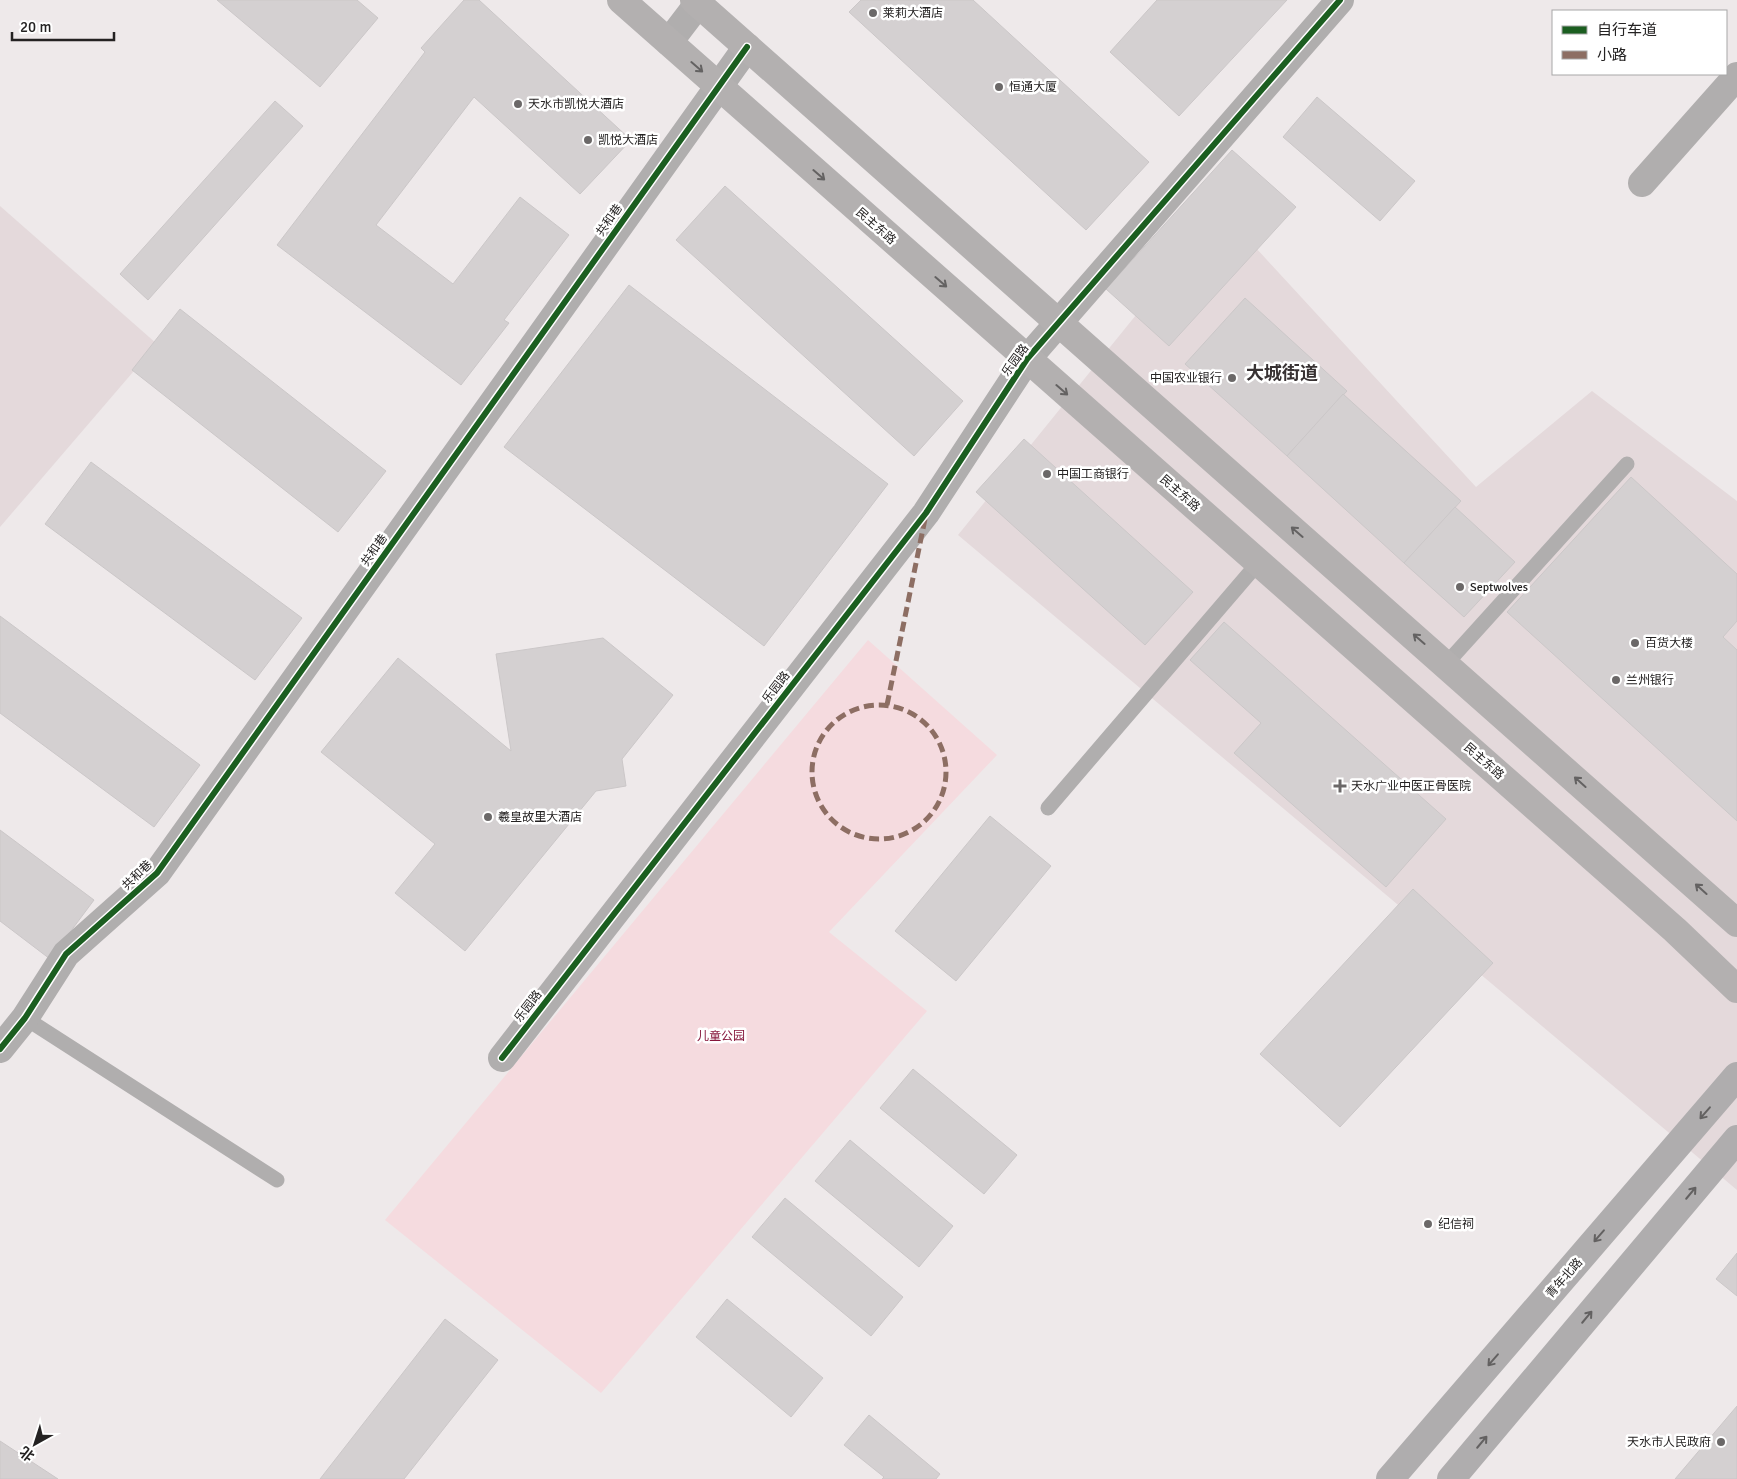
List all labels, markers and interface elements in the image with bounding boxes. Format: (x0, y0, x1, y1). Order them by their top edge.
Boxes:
place label: 莱莉大酒店 (883, 6, 943, 21)
marker: 莱莉大酒店 (867, 7, 879, 19)
scale bar (12, 10, 115, 42)
legend (1552, 10, 1727, 75)
text: 20 m (20, 18, 51, 36)
text: 自行车道 (1597, 21, 1657, 39)
text: 小路 (1597, 46, 1627, 64)
one-way arrow (690, 61, 703, 73)
place label: 恒通大厦 (1009, 80, 1057, 95)
marker: 恒通大厦 (993, 81, 1005, 93)
place label: 天水市凯悦大酒店 (528, 97, 624, 112)
marker: 天水市凯悦大酒店 (512, 98, 524, 110)
place label: 凯悦大酒店 (598, 133, 658, 148)
marker: 凯悦大酒店 (582, 134, 594, 146)
one-way arrow (812, 169, 825, 180)
street label: 共和巷 (593, 201, 626, 239)
street label: 民主东路 (853, 205, 899, 248)
one-way arrow (934, 276, 947, 288)
street label: 乐园路 (999, 341, 1032, 379)
district label: 大城街道 (1246, 362, 1318, 384)
place label: 中国农业银行 (1150, 371, 1222, 386)
marker: 中国农业银行 (1226, 372, 1238, 384)
one-way arrow (1056, 384, 1069, 395)
place label: 中国工商银行 (1057, 467, 1129, 482)
marker: 中国工商银行 (1041, 468, 1053, 480)
street label: 民主东路 (1157, 472, 1203, 515)
one-way arrow (1290, 526, 1303, 538)
street label: 共和巷 (358, 531, 391, 569)
place label: Septwolves (1470, 580, 1528, 595)
marker: Septwolves (1454, 581, 1466, 593)
one-way arrow (1412, 633, 1425, 645)
place label: 百货大楼 (1645, 636, 1693, 651)
marker: 百货大楼 (1629, 637, 1641, 649)
street label: 乐园路 (759, 669, 793, 706)
place label: 兰州银行 (1626, 673, 1674, 688)
marker: 兰州银行 (1610, 674, 1622, 686)
street label: 民主东路 (1461, 740, 1507, 783)
one-way arrow (1573, 776, 1586, 787)
marker: 天水广业中医正骨医院 (1333, 779, 1347, 793)
place label: 天水广业中医正骨医院 (1351, 779, 1471, 794)
place label: 羲皇故里大酒店 (498, 810, 582, 825)
marker: 羲皇故里大酒店 (482, 811, 494, 823)
street label: 共和巷 (119, 857, 156, 893)
one-way arrow (1695, 884, 1708, 895)
street label: 乐园路 (511, 988, 545, 1025)
park label: 儿童公园 (697, 1029, 745, 1044)
one-way arrow (1699, 1107, 1711, 1120)
one-way arrow (1686, 1187, 1697, 1200)
place label: 纪信祠 (1438, 1217, 1474, 1232)
marker: 纪信祠 (1422, 1218, 1434, 1230)
one-way arrow (1593, 1230, 1605, 1243)
street label: 青年北路 (1543, 1255, 1586, 1301)
one-way arrow (1581, 1311, 1592, 1324)
one-way arrow (1488, 1353, 1499, 1366)
north arrow (10, 1419, 60, 1469)
one-way arrow (1476, 1435, 1488, 1448)
place label: 天水市人民政府 (1627, 1435, 1711, 1450)
marker: 天水市人民政府 (1715, 1436, 1727, 1448)
text: 北 (16, 1443, 38, 1465)

